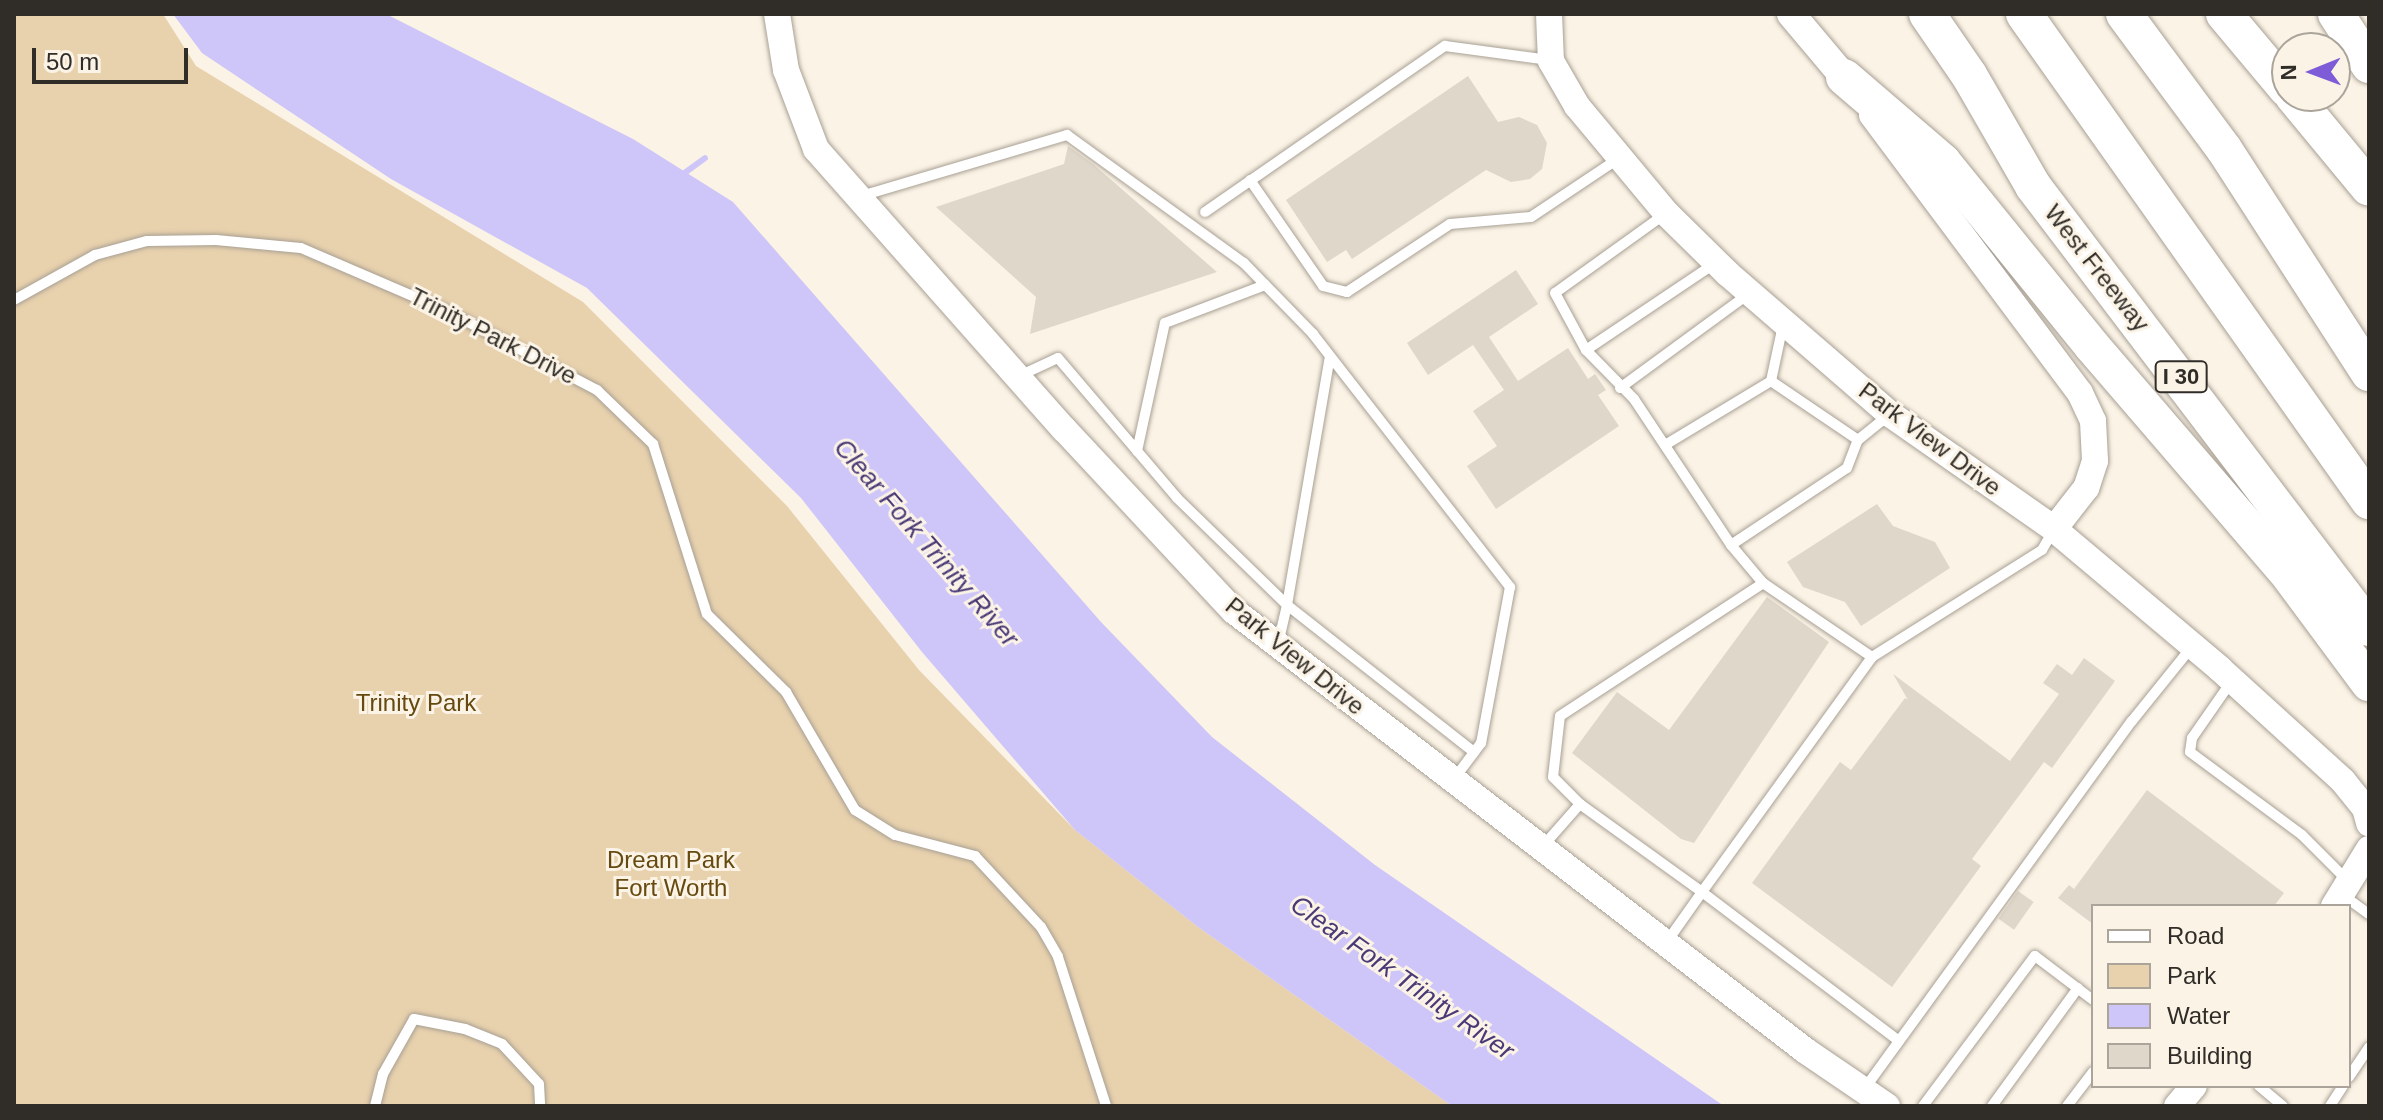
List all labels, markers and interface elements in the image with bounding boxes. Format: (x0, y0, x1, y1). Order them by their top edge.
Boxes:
scale bar (36, 32, 192, 82)
north arrow (2271, 32, 2351, 112)
text: 50 m (46, 48, 99, 75)
text: N (2276, 64, 2301, 81)
street label: West Freeway (2039, 199, 2155, 337)
street label: Trinity Park Drive (405, 282, 581, 390)
road number: I 30 (2153, 359, 2209, 395)
street label: Park View Drive (1853, 376, 2007, 502)
water label: Clear Fork Trinity River (827, 433, 1025, 653)
street label: Park View Drive (1220, 591, 1370, 721)
park label: Trinity Park (356, 689, 476, 717)
park label: Dream Park Fort Worth (607, 846, 735, 902)
water label: Clear Fork Trinity River (1284, 889, 1520, 1067)
legend (2091, 904, 2351, 1088)
text: Road (2167, 922, 2224, 949)
text: Park (2167, 962, 2216, 989)
text: Water (2167, 1002, 2230, 1029)
text: Building (2167, 1042, 2252, 1069)

